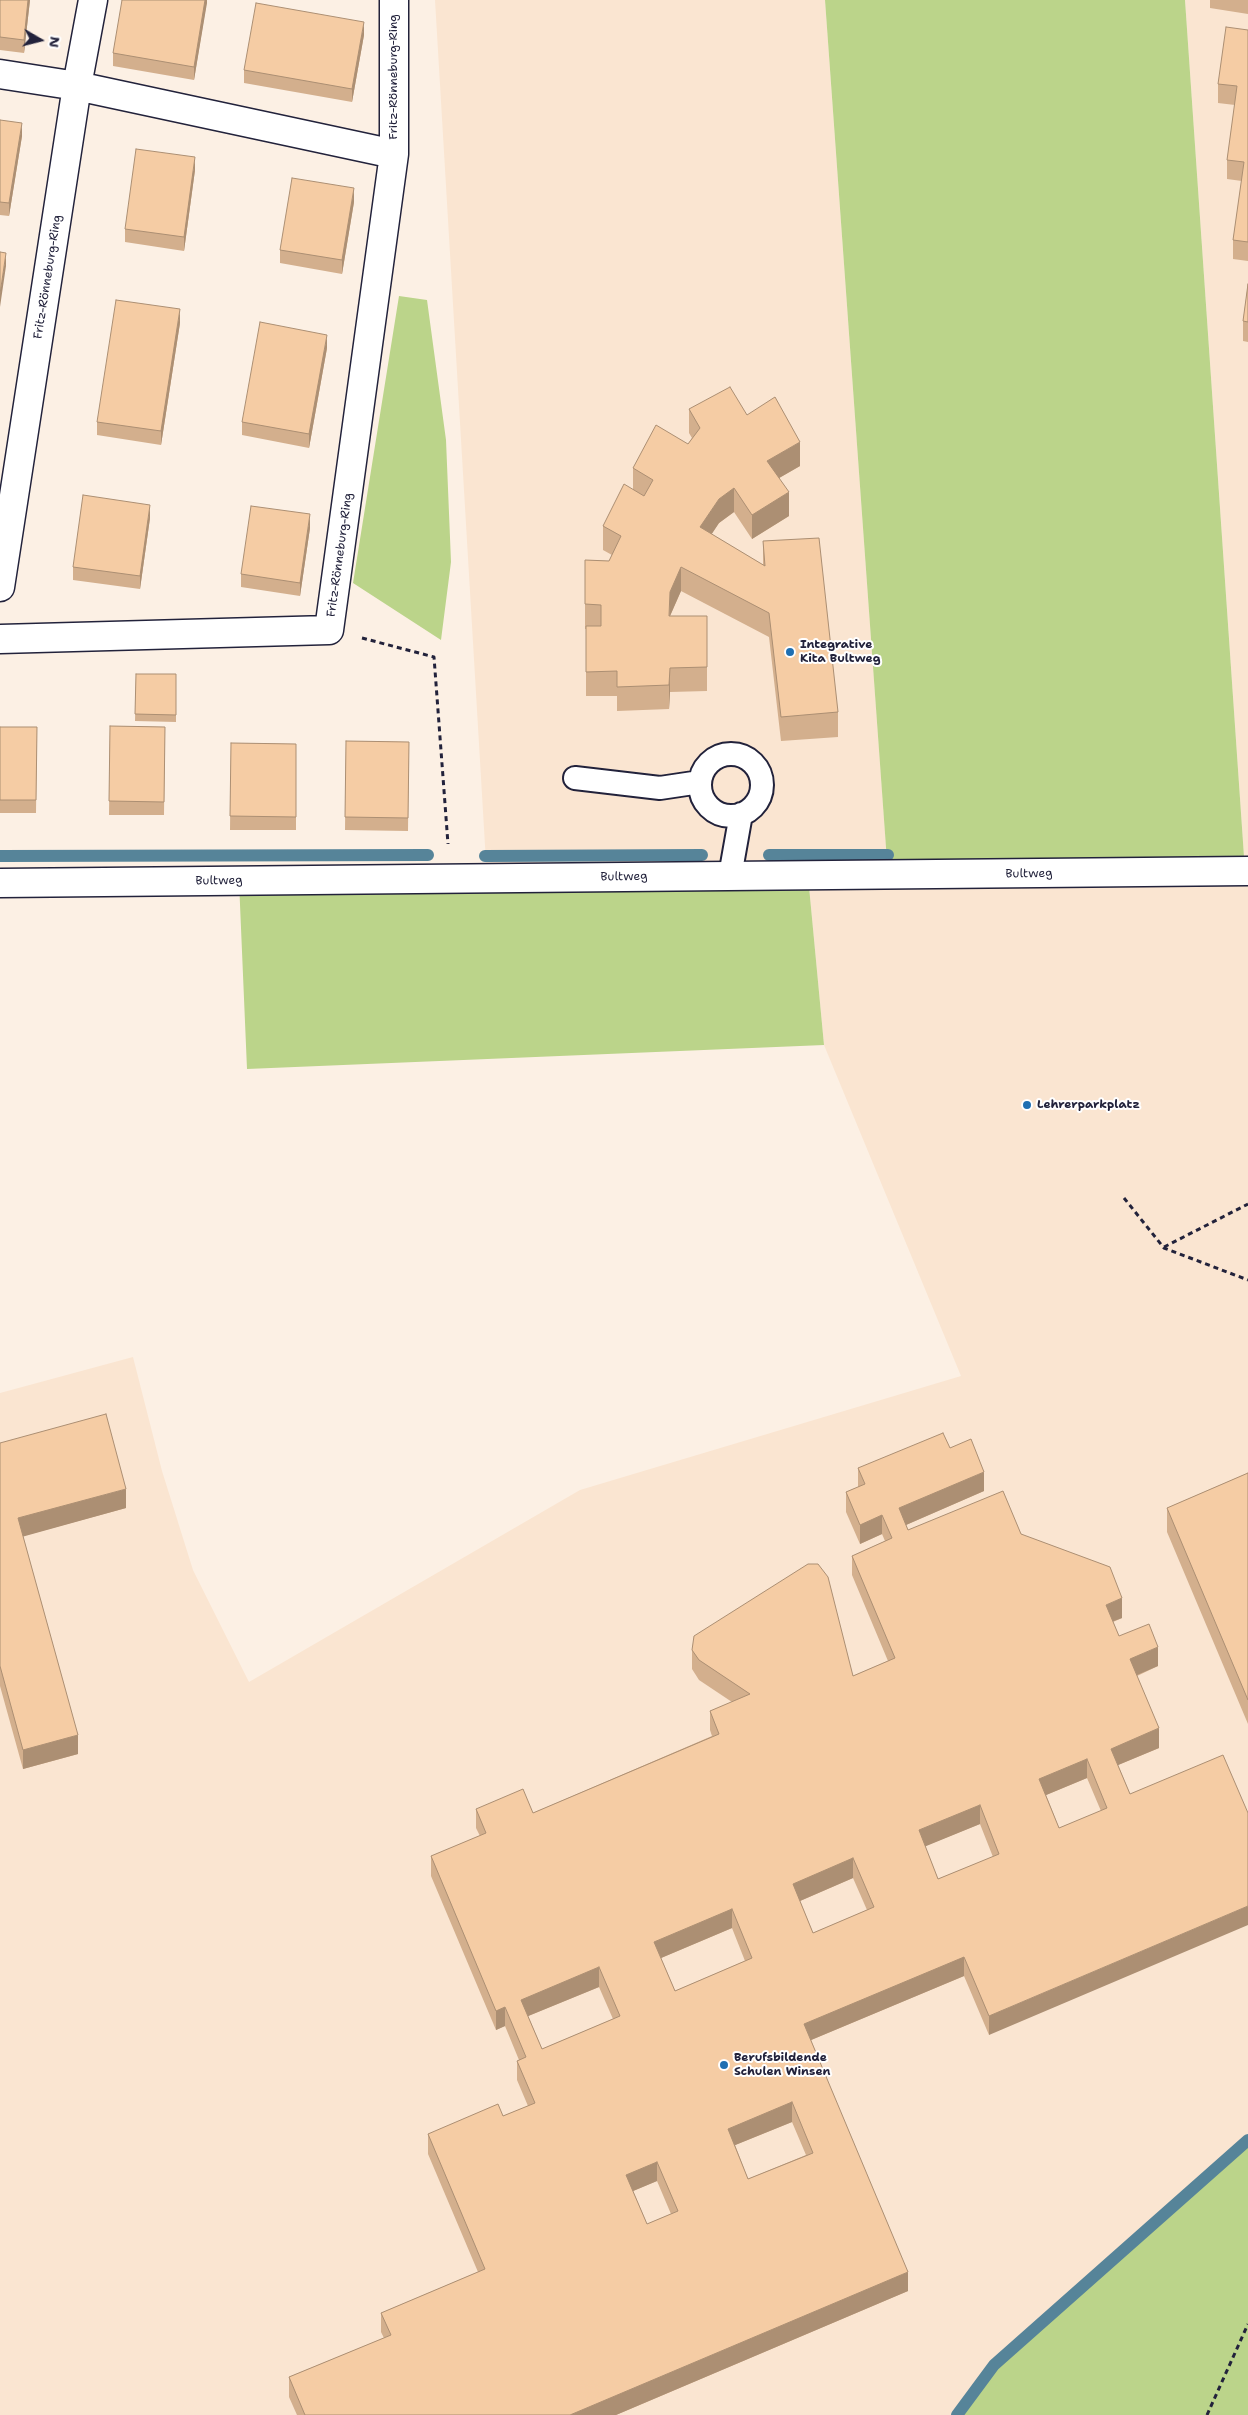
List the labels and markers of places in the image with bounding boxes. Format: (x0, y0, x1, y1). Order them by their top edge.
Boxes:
place label: Integrative Kita Bultweg (800, 638, 881, 666)
marker: Integrative Kita Bultweg (784, 646, 796, 658)
place label: Lehrerparkplatz (1037, 1098, 1140, 1112)
marker: Lehrerparkplatz (1021, 1099, 1033, 1111)
place label: Berufsbildende Schulen Winsen (734, 2051, 831, 2079)
marker: Berufsbildende Schulen Winsen (718, 2059, 730, 2071)

